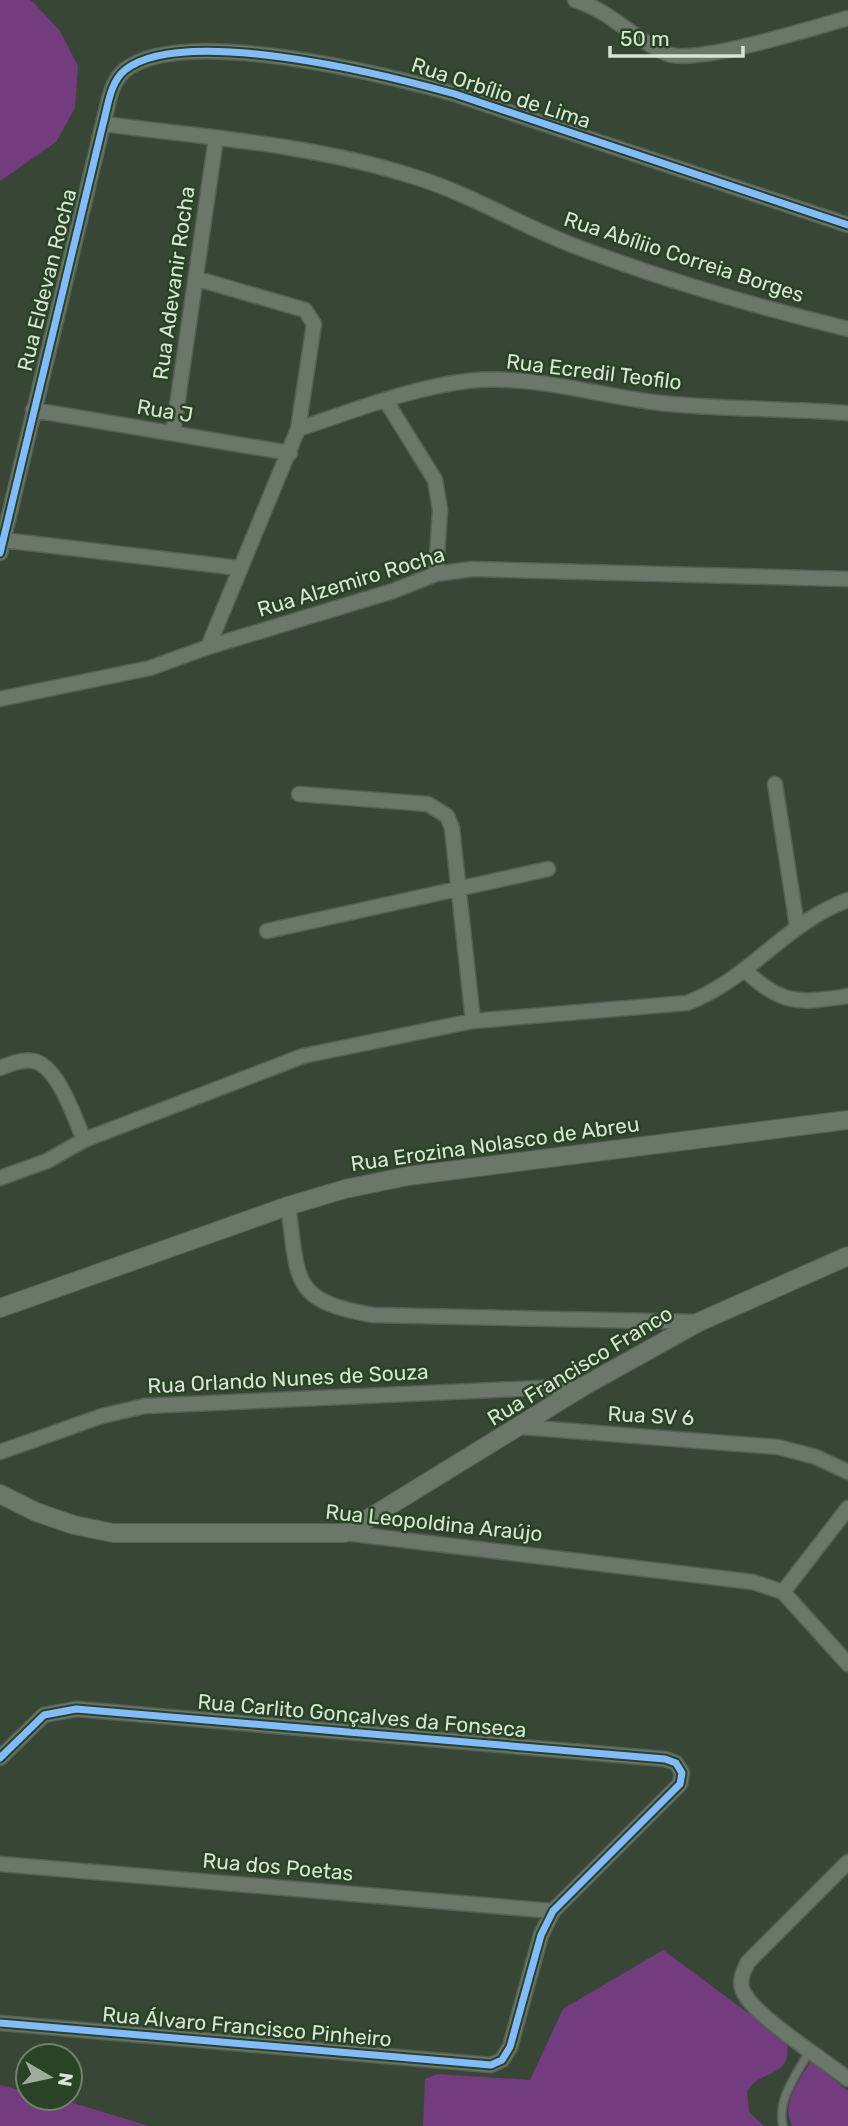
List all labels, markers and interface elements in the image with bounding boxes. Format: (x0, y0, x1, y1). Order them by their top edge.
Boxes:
scale bar (610, 14, 743, 58)
text: 50 m (620, 26, 670, 51)
street label: Rua Orbílio de Lima (408, 52, 594, 133)
street label: Rua Adevanir Rocha (148, 184, 199, 381)
street label: Rua Eldevan Rocha (12, 186, 81, 374)
street label: Rua Abíliio Correia Borges (561, 206, 807, 307)
street label: Rua Ecredil Teofilo (505, 348, 683, 395)
street label: Rua J (135, 394, 195, 427)
street label: Rua Alzemiro Rocha (254, 541, 447, 622)
street label: Rua Erozina Nolasco de Abreu (349, 1111, 641, 1176)
street label: Rua Francisco Franco (483, 1300, 677, 1431)
street label: Rua Orlando Nunes de Souza (147, 1359, 429, 1398)
street label: Rua SV 6 (607, 1401, 695, 1430)
street label: Rua Leopoldina Araújo (324, 1499, 544, 1546)
street label: Rua Carlito Gonçalves da Fonseca (196, 1689, 528, 1742)
street label: Rua dos Poetas (202, 1847, 354, 1886)
street label: Rua Álvaro Francisco Pinheiro (101, 2001, 393, 2052)
north arrow (14, 2042, 84, 2112)
text: N (53, 2071, 78, 2088)

